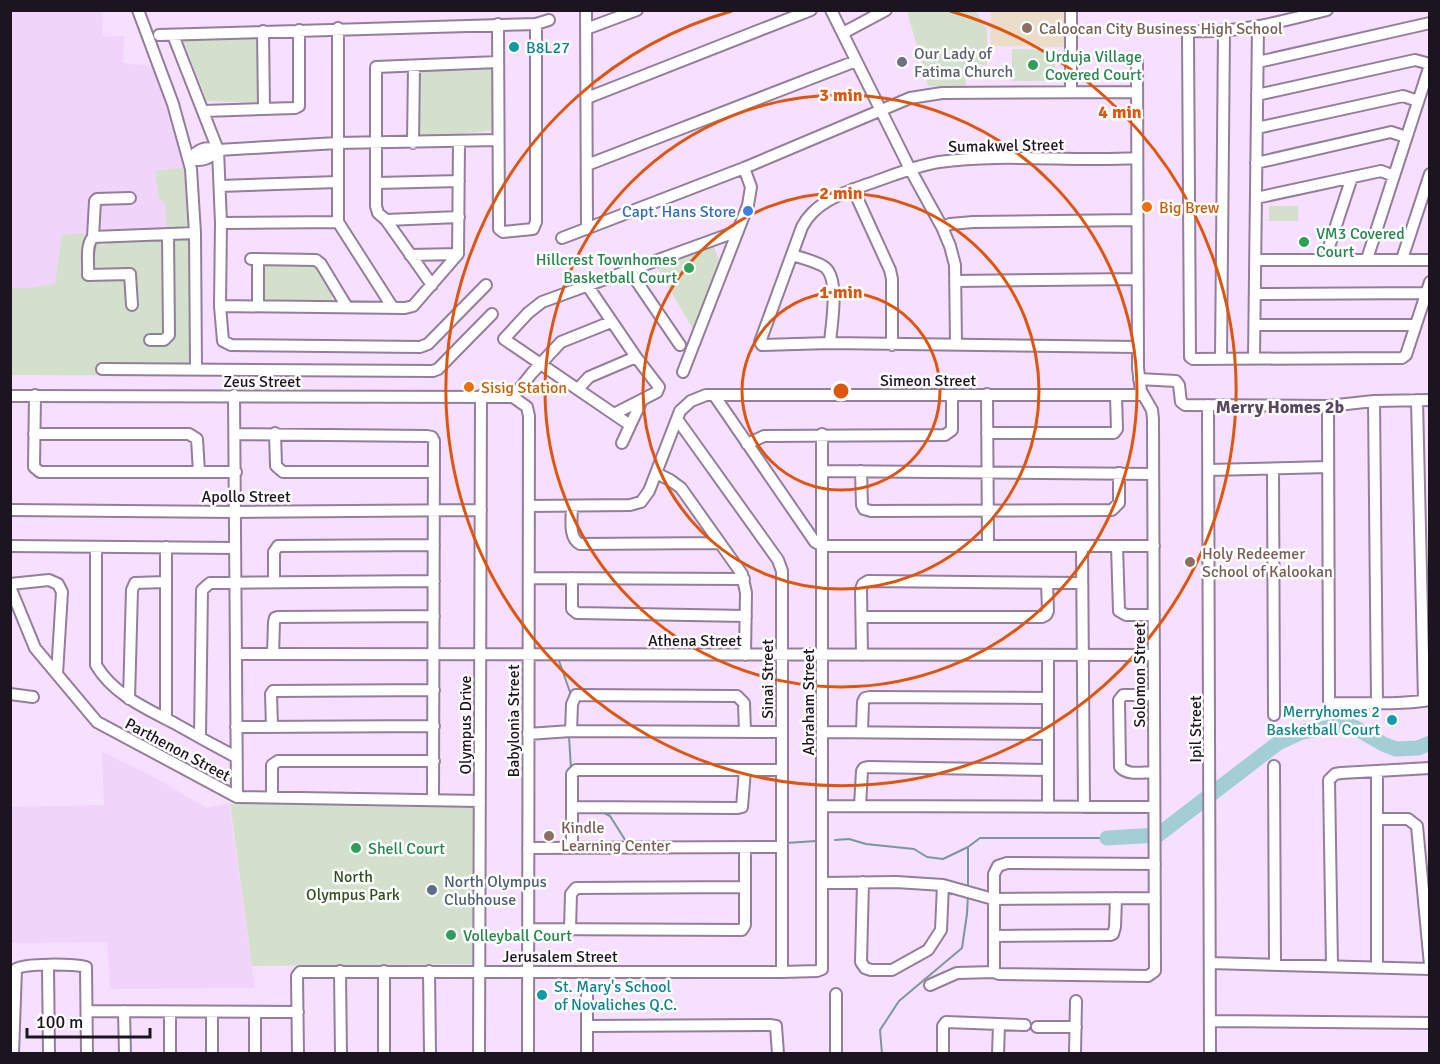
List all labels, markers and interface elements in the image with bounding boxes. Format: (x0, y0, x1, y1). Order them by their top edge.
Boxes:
place label: Caloocan City Business High School (1039, 19, 1283, 39)
marker: Caloocan City Business High School (1020, 21, 1034, 35)
place label: B8L27 (526, 38, 570, 58)
marker: B8L27 (507, 40, 521, 54)
place label: Our Lady of Fatima Church (914, 44, 1013, 82)
place label: Urduja Village Covered Court (1045, 47, 1142, 85)
marker: Our Lady of Fatima Church (895, 55, 909, 69)
marker: Urduja Village Covered Court (1026, 58, 1040, 72)
text: 3 min (819, 84, 863, 106)
text: 4 min (1098, 101, 1142, 123)
street label: Sumakwel Street (948, 135, 1064, 157)
text: 2 min (819, 182, 863, 204)
place label: Big Brew (1159, 198, 1220, 218)
marker: Big Brew (1140, 200, 1154, 214)
place label: Capt. Hans Store (622, 202, 736, 222)
marker: Capt. Hans Store (741, 204, 755, 218)
place label: VM3 Covered Court (1316, 224, 1405, 262)
marker: VM3 Covered Court (1297, 235, 1311, 249)
place label: Hillcrest Townhomes Basketball Court (536, 250, 677, 288)
marker: Hillcrest Townhomes Basketball Court (682, 261, 696, 275)
text: 1 min (819, 281, 863, 303)
street label: Simeon Street (880, 371, 977, 391)
street label: Zeus Street (223, 372, 301, 392)
place label: Sisig Station (481, 378, 567, 398)
marker: Sisig Station (462, 380, 476, 394)
centre of rings (831, 381, 851, 401)
district label: Merry Homes 2b (1216, 396, 1345, 418)
street label: Apollo Street (201, 487, 291, 507)
place label: Holy Redeemer School of Kalookan (1202, 544, 1333, 582)
marker: Holy Redeemer School of Kalookan (1183, 555, 1197, 569)
street label: Solomon Street (1130, 622, 1150, 728)
street label: Athena Street (648, 631, 742, 651)
street label: Sinai Street (758, 639, 778, 719)
street label: Abraham Street (799, 648, 819, 755)
street label: Babylonia Street (504, 664, 524, 777)
street label: Olympus Drive (456, 676, 476, 774)
street label: Ipil Street (1186, 695, 1206, 763)
place label: Merryhomes 2 Basketball Court (1266, 702, 1380, 740)
marker: Merryhomes 2 Basketball Court (1385, 713, 1399, 727)
street label: Parthenon Street (121, 714, 234, 786)
place label: Kindle Learning Center (561, 818, 670, 856)
marker: Kindle Learning Center (542, 829, 556, 843)
place label: Shell Court (368, 839, 445, 859)
marker: Shell Court (349, 841, 363, 855)
park label: North Olympus Park (306, 867, 400, 905)
place label: North Olympus Clubhouse (444, 872, 547, 910)
marker: North Olympus Clubhouse (425, 883, 439, 897)
place label: Volleyball Court (463, 926, 572, 946)
marker: Volleyball Court (444, 928, 458, 942)
street label: Jerusalem Street (502, 947, 618, 967)
place label: St. Mary's School of Novaliches Q.C. (554, 977, 677, 1015)
marker: St. Mary's School of Novaliches Q.C. (535, 988, 549, 1002)
scale bar (27, 1001, 150, 1039)
text: 100 m (36, 1011, 83, 1033)

